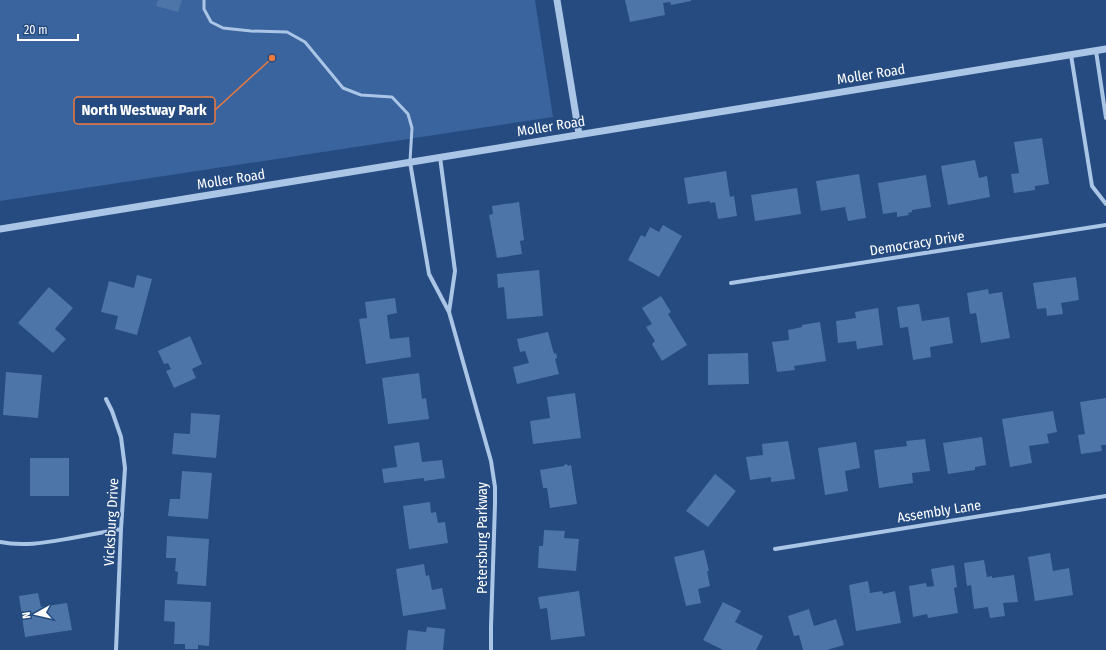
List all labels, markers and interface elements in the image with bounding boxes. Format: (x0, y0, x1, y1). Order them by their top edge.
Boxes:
scale bar (18, 16, 78, 42)
text: 20 m (24, 23, 48, 37)
street label: Moller Road (836, 61, 906, 88)
callout: North Westway Park (74, 97, 215, 124)
text: North Westway Park (81, 101, 207, 119)
street label: Moller Road (516, 113, 586, 140)
street label: Moller Road (196, 166, 266, 193)
street label: Democracy Drive (869, 228, 966, 259)
street label: Vicksburg Drive (101, 478, 122, 566)
street label: Petersburg Parkway (474, 481, 491, 594)
street label: Assembly Lane (896, 496, 982, 527)
north arrow (16, 594, 56, 634)
text: N (20, 611, 33, 619)

